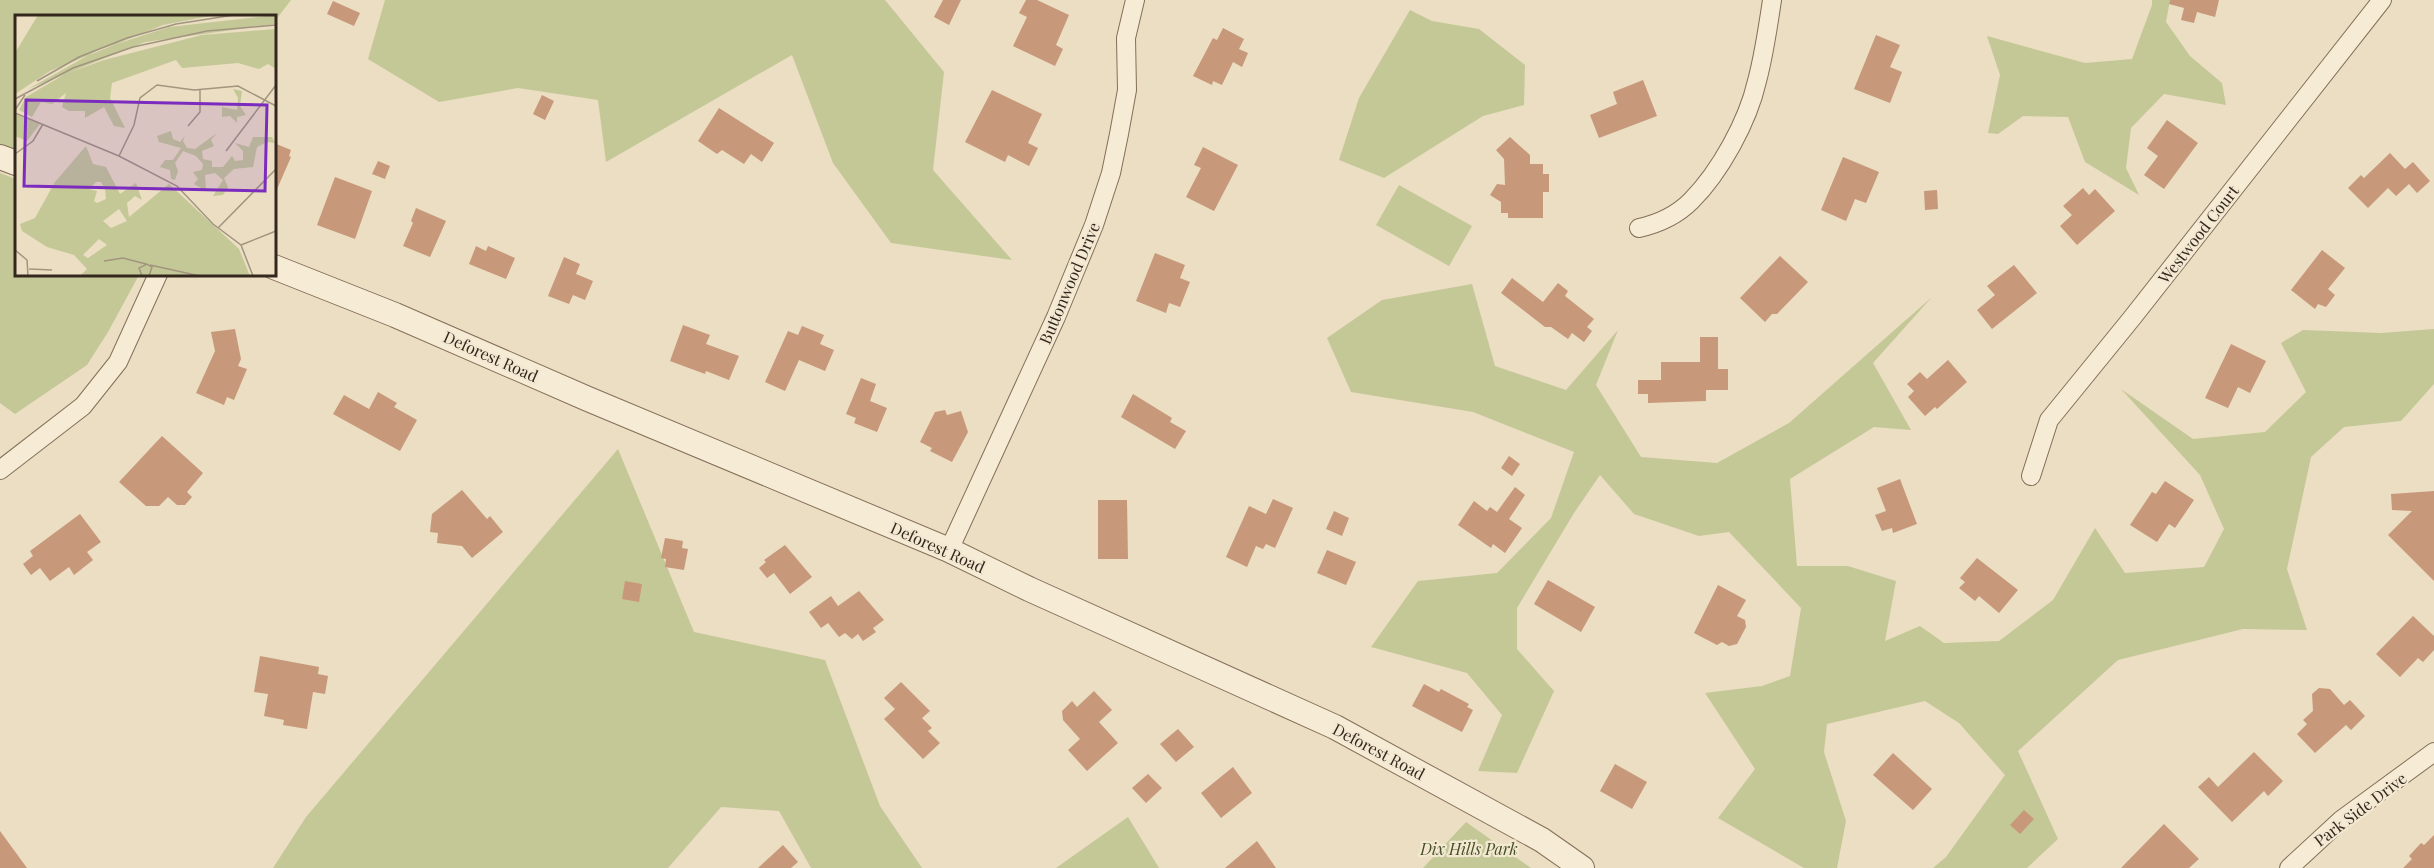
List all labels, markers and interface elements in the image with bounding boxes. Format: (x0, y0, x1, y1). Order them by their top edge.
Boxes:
inset map (15, 15, 276, 276)
street label: Westwood Court (2152, 180, 2243, 288)
street label: Buttonwood Drive (1034, 219, 1104, 347)
street label: Deforest Road (440, 326, 542, 386)
street label: Deforest Road (887, 517, 989, 577)
street label: Deforest Road (1329, 718, 1429, 784)
street label: Park Side Drive (2310, 767, 2410, 851)
park label: Dix Hills Park (1419, 838, 1518, 859)

